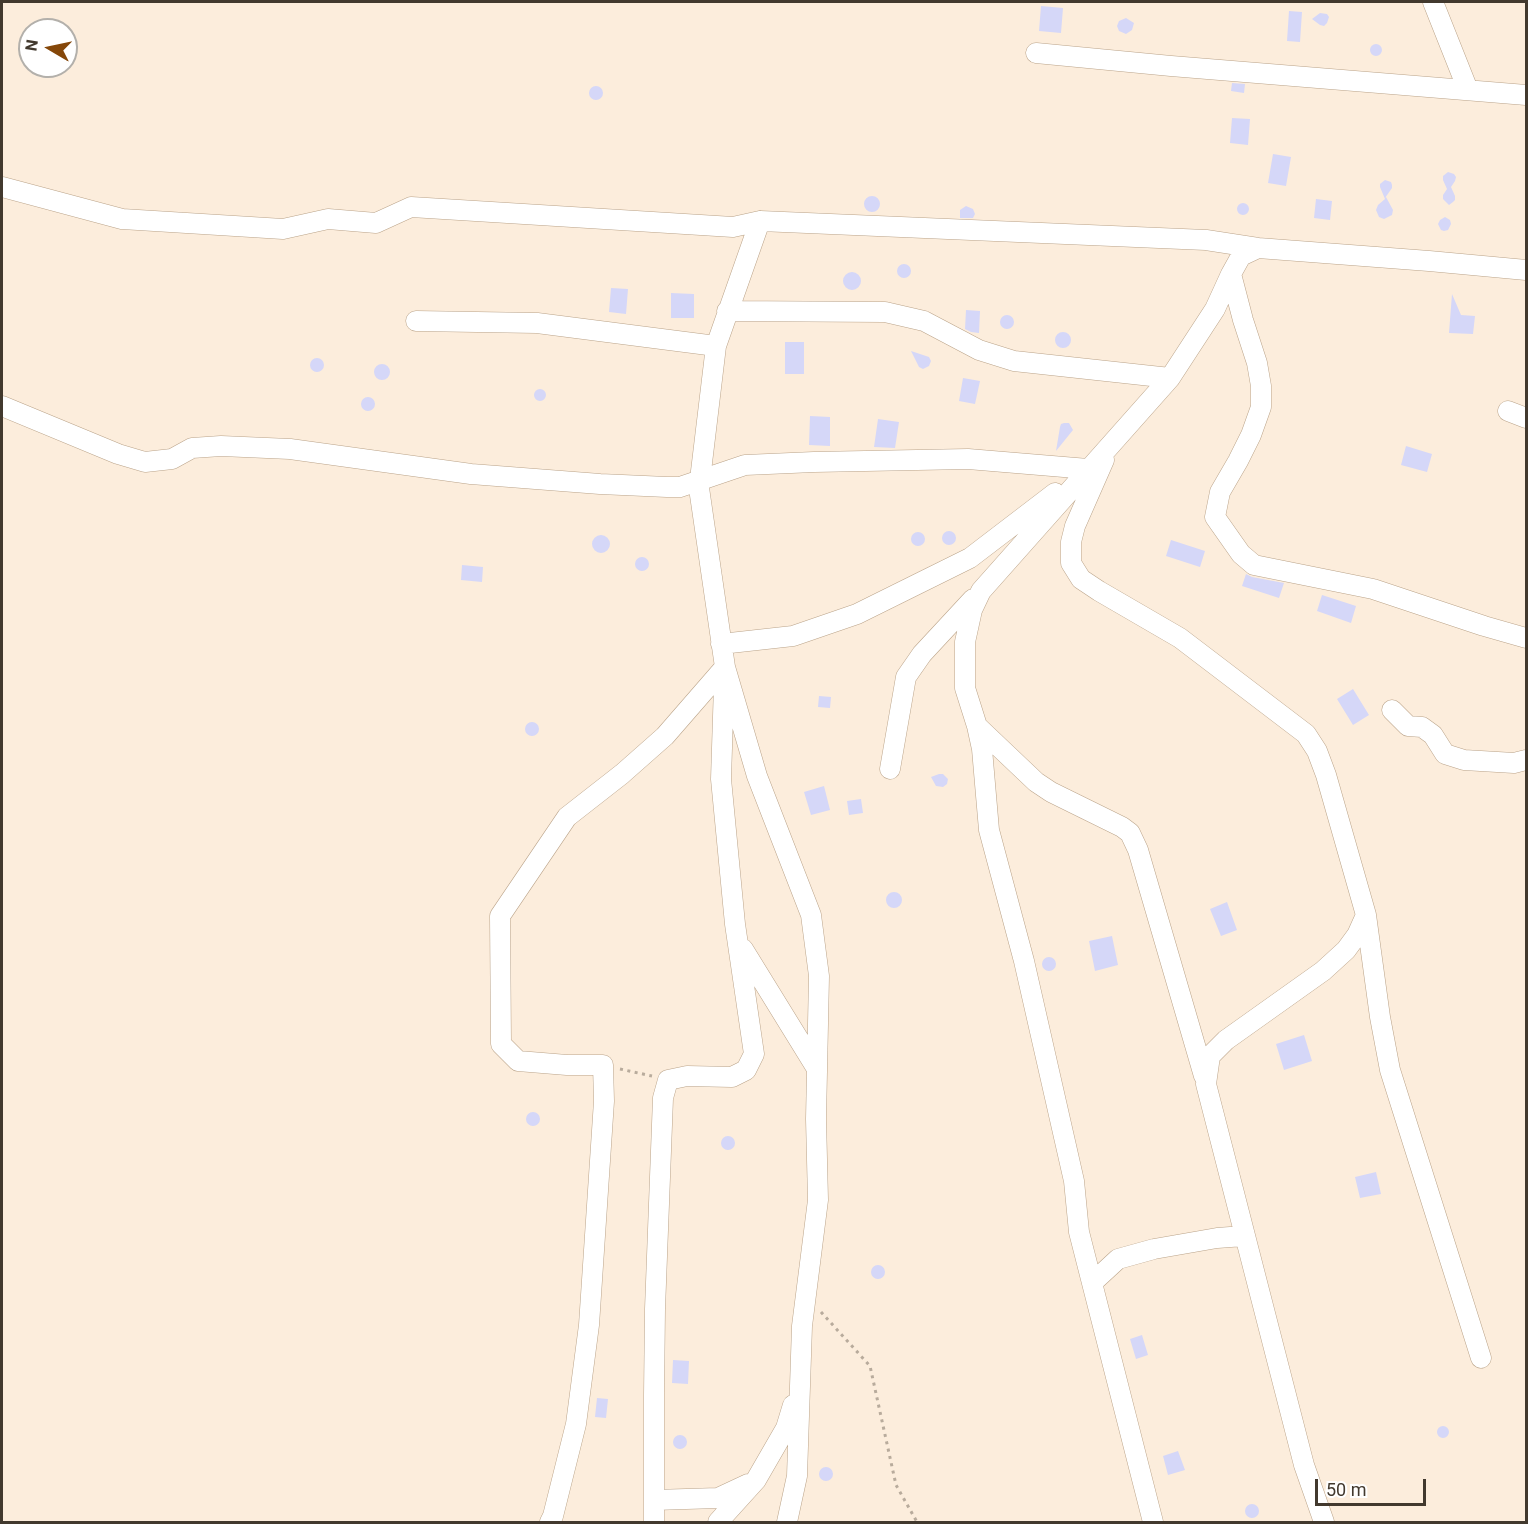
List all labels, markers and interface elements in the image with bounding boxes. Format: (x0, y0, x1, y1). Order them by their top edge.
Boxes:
north arrow (18, 18, 78, 78)
text: N (21, 38, 42, 52)
scale bar (1318, 1467, 1429, 1505)
text: 50 m (1326, 1479, 1366, 1500)

